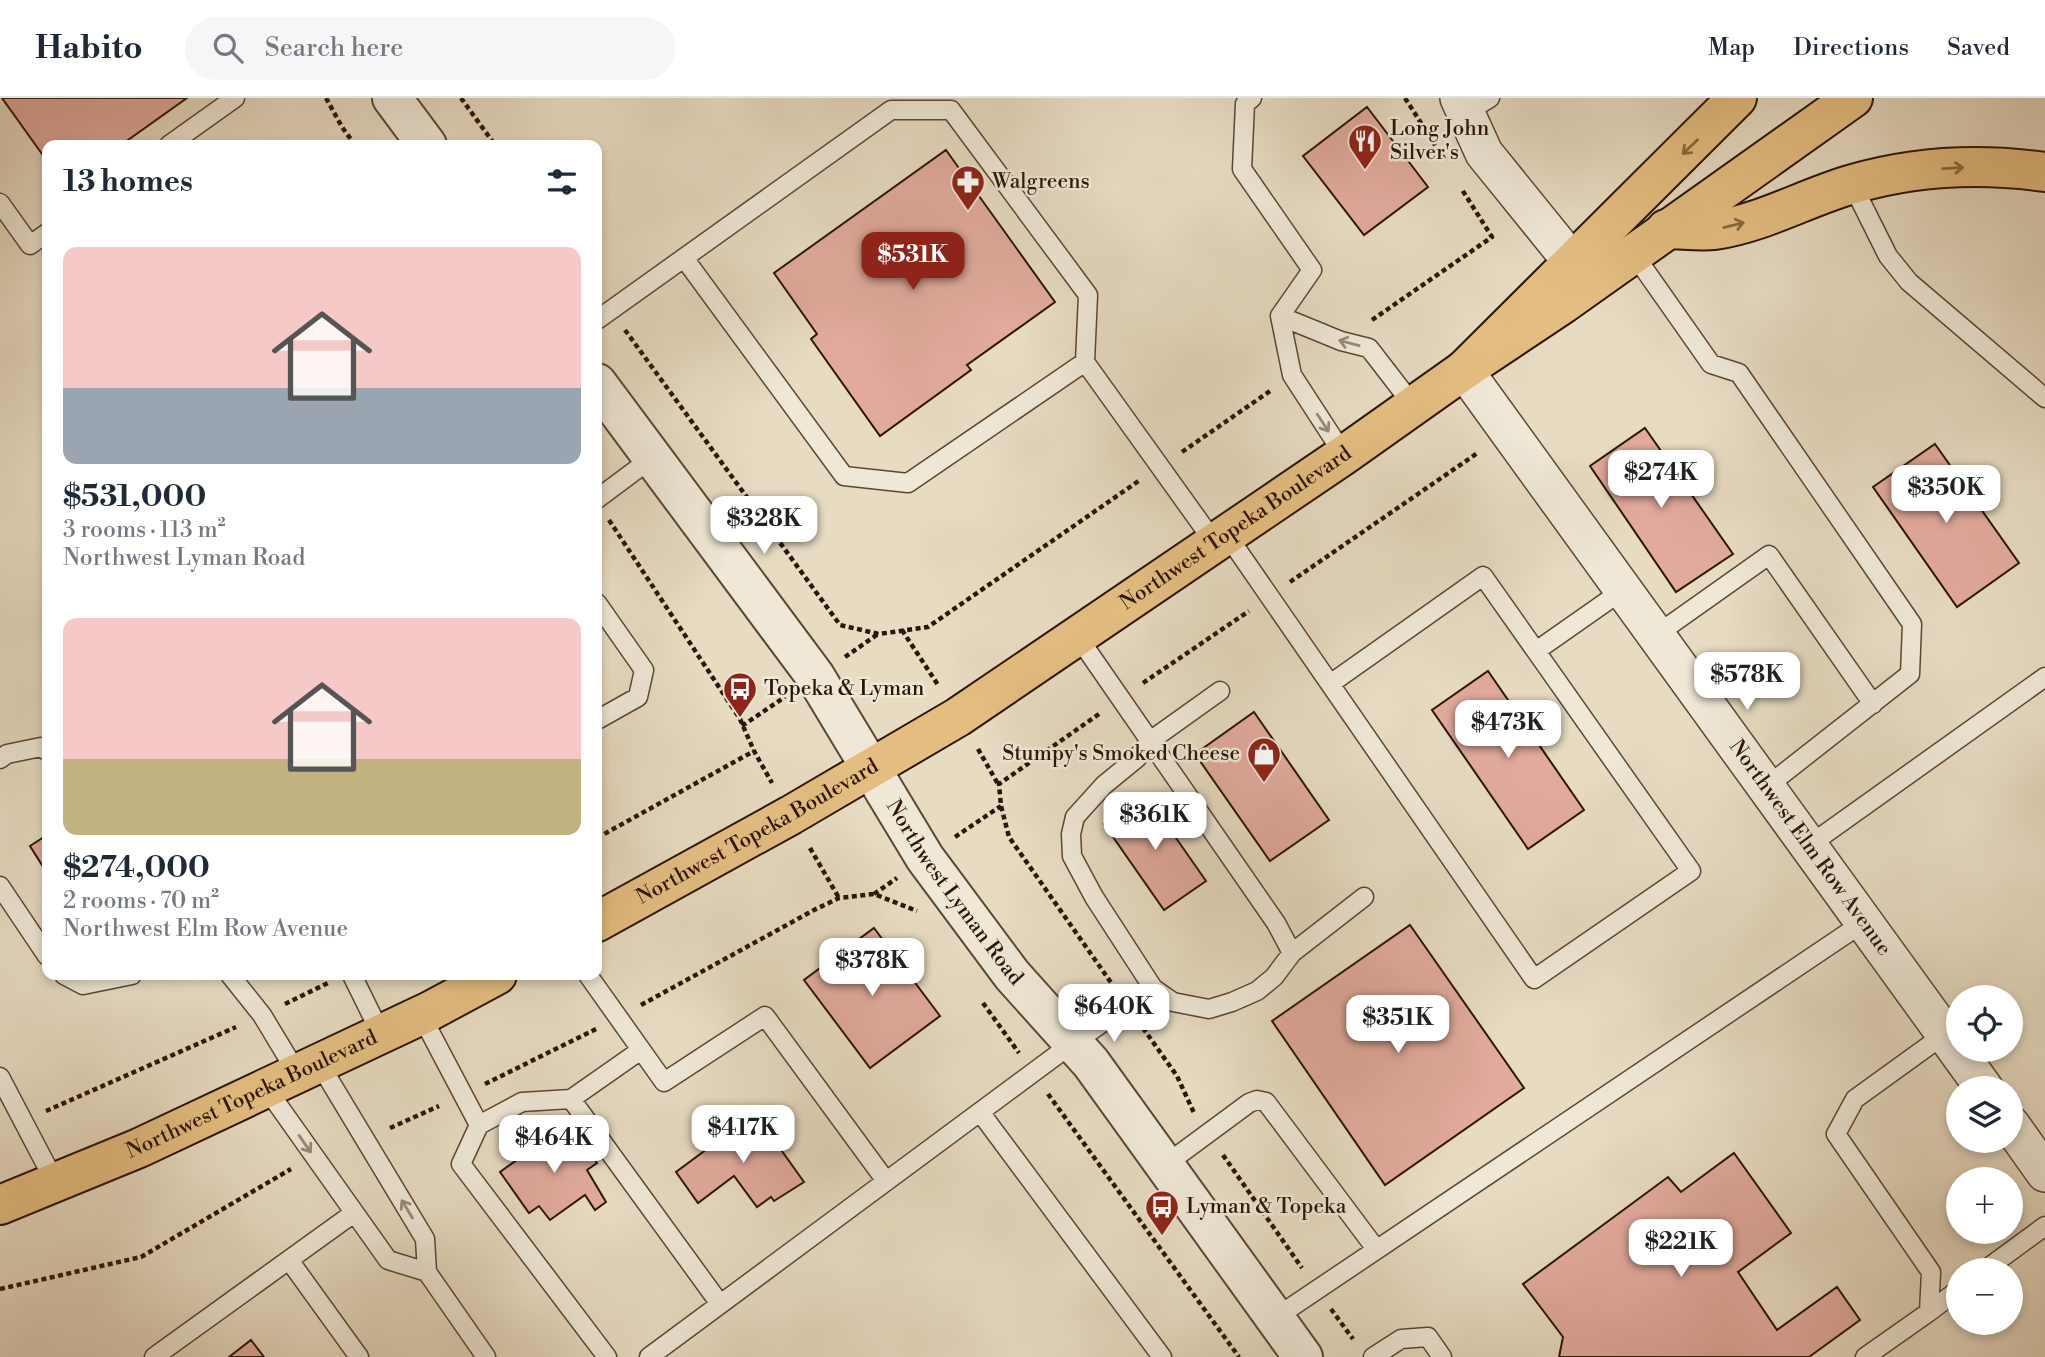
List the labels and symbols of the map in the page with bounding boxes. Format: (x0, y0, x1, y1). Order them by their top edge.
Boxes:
place label: Long John Silver's (1390, 116, 1490, 166)
restaurant icon: Long John Silver's (1346, 122, 1384, 171)
one-way arrow (1681, 138, 1698, 155)
one-way arrow (1941, 162, 1964, 175)
pharmacy icon: Walgreens (949, 163, 987, 212)
place label: Walgreens (991, 169, 1090, 195)
one-way arrow (1722, 218, 1745, 231)
pin: $531K (864, 232, 962, 292)
one-way arrow (1339, 336, 1361, 349)
one-way arrow (1316, 412, 1330, 432)
street label: Northwest Topeka Boulevard (1115, 441, 1357, 616)
pin: $274K (1612, 450, 1710, 510)
pin: $350K (1897, 466, 1995, 525)
pin: $328K (715, 496, 813, 556)
pin: $578K (1698, 652, 1796, 712)
bus stop icon: Topeka & Lyman (721, 670, 759, 719)
place label: Topeka & Lyman (764, 676, 925, 702)
pin: $473K (1459, 700, 1557, 760)
shop icon: Stumpy's Smoked Cheese (1245, 735, 1283, 784)
street label: Northwest Elm Row Avenue (1723, 735, 1897, 961)
place label: Stumpy's Smoked Cheese (1002, 741, 1240, 767)
street label: Northwest Topeka Boulevard (632, 753, 884, 911)
pin: $361K (1106, 792, 1204, 852)
street label: Northwest Lyman Road (880, 795, 1028, 991)
pin: $378K (823, 939, 921, 998)
pin: $640K (1065, 984, 1163, 1044)
pin: $351K (1349, 996, 1447, 1055)
street label: Northwest Topeka Boulevard (123, 1025, 382, 1165)
pin: $417K (694, 1105, 792, 1165)
pin: $464K (505, 1116, 603, 1175)
one-way arrow (298, 1134, 312, 1153)
bus stop icon: Lyman & Topeka (1143, 1188, 1181, 1237)
place label: Lyman & Topeka (1186, 1194, 1347, 1220)
one-way arrow (400, 1200, 414, 1220)
pin: $221K (1632, 1220, 1730, 1279)

